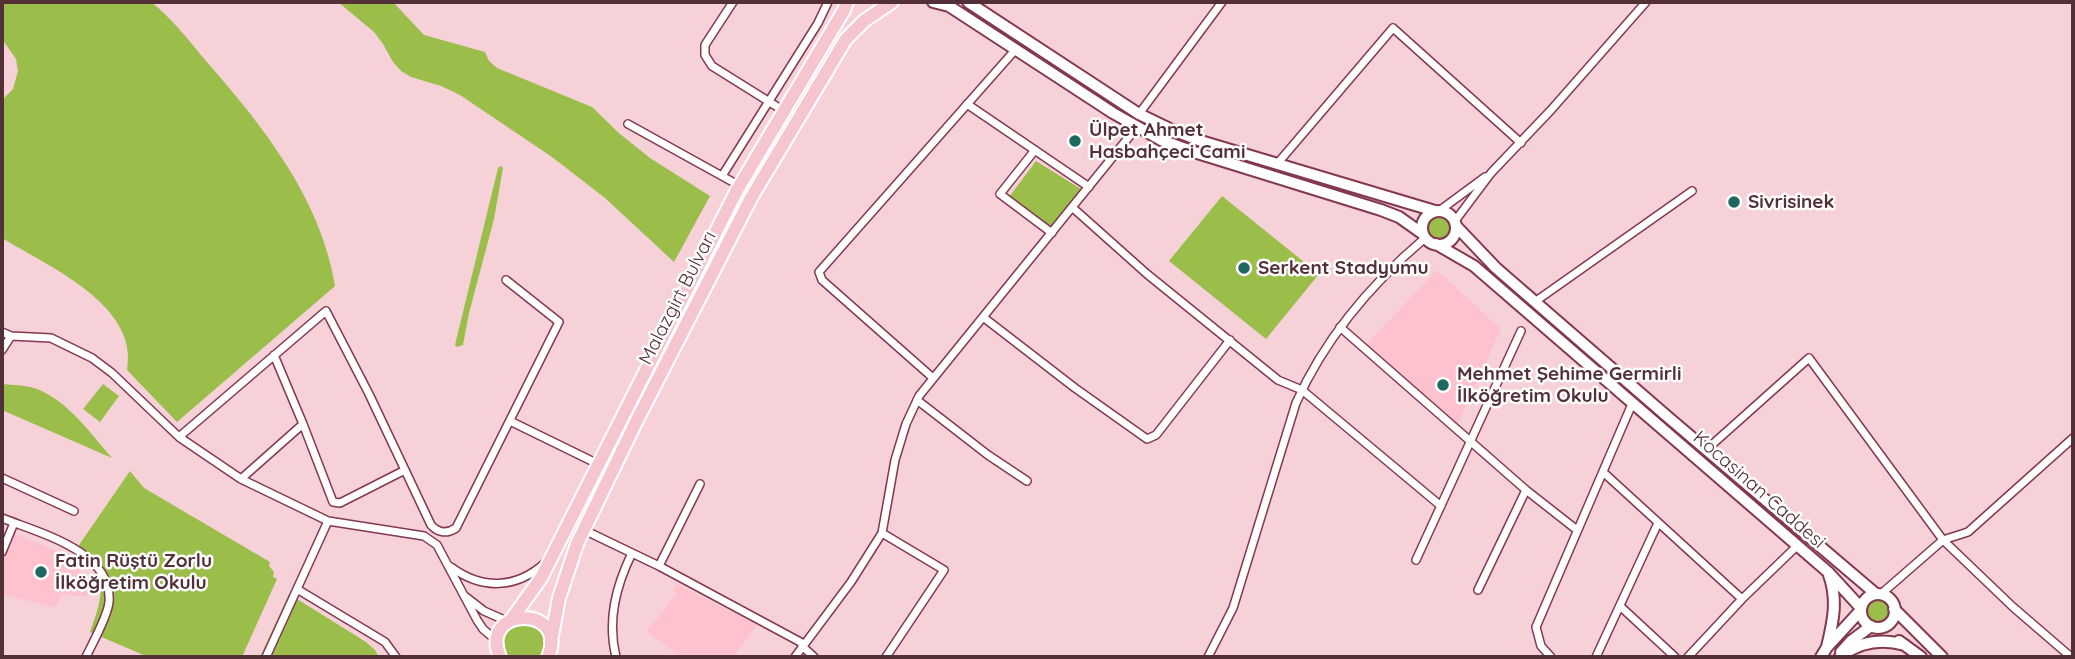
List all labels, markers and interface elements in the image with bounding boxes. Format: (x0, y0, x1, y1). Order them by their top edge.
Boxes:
place label: Ülpet Ahmet Hasbahçeci Cami (1089, 119, 1245, 163)
marker: Ülpet Ahmet Hasbahçeci Cami (1067, 133, 1083, 149)
place label: Sivrisinek (1748, 191, 1834, 213)
marker: Sivrisinek (1726, 194, 1742, 210)
street label: Malazgirt Bulvarı (634, 227, 722, 369)
place label: Serkent Stadyumu (1258, 257, 1429, 279)
marker: Serkent Stadyumu (1236, 260, 1252, 276)
place label: Mehmet Şehime Germirli İlköğretim Okulu (1457, 363, 1681, 407)
marker: Mehmet Şehime Germirli İlköğretim Okulu (1435, 377, 1451, 393)
street label: Kocasinan Caddesi (1688, 426, 1830, 554)
place label: Fatin Rüştü Zorlu İlköğretim Okulu (55, 550, 212, 594)
marker: Fatin Rüştü Zorlu İlköğretim Okulu (33, 564, 49, 580)

